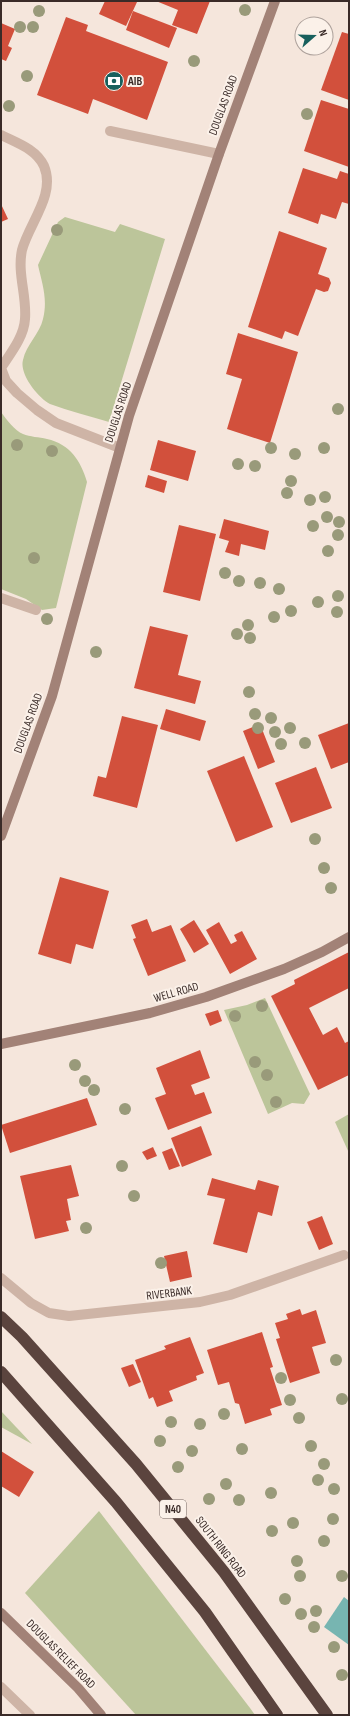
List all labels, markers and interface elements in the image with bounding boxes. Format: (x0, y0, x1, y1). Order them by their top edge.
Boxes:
north arrow (294, 16, 334, 56)
text: N (316, 28, 330, 38)
bank icon: AIB (103, 70, 125, 92)
street label: DOUGLAS ROAD (206, 73, 241, 137)
place label: AIB (127, 74, 142, 89)
street label: DOUGLAS ROAD (102, 380, 135, 444)
street label: DOUGLAS ROAD (11, 691, 46, 755)
street label: WELL ROAD (152, 979, 200, 1006)
street label: RIVERBANK (145, 1283, 193, 1304)
road number: N40 (160, 1500, 186, 1518)
street label: SOUTH RING ROAD (192, 1513, 249, 1581)
street label: DOUGLAS RELIEF ROAD (23, 1617, 98, 1692)

